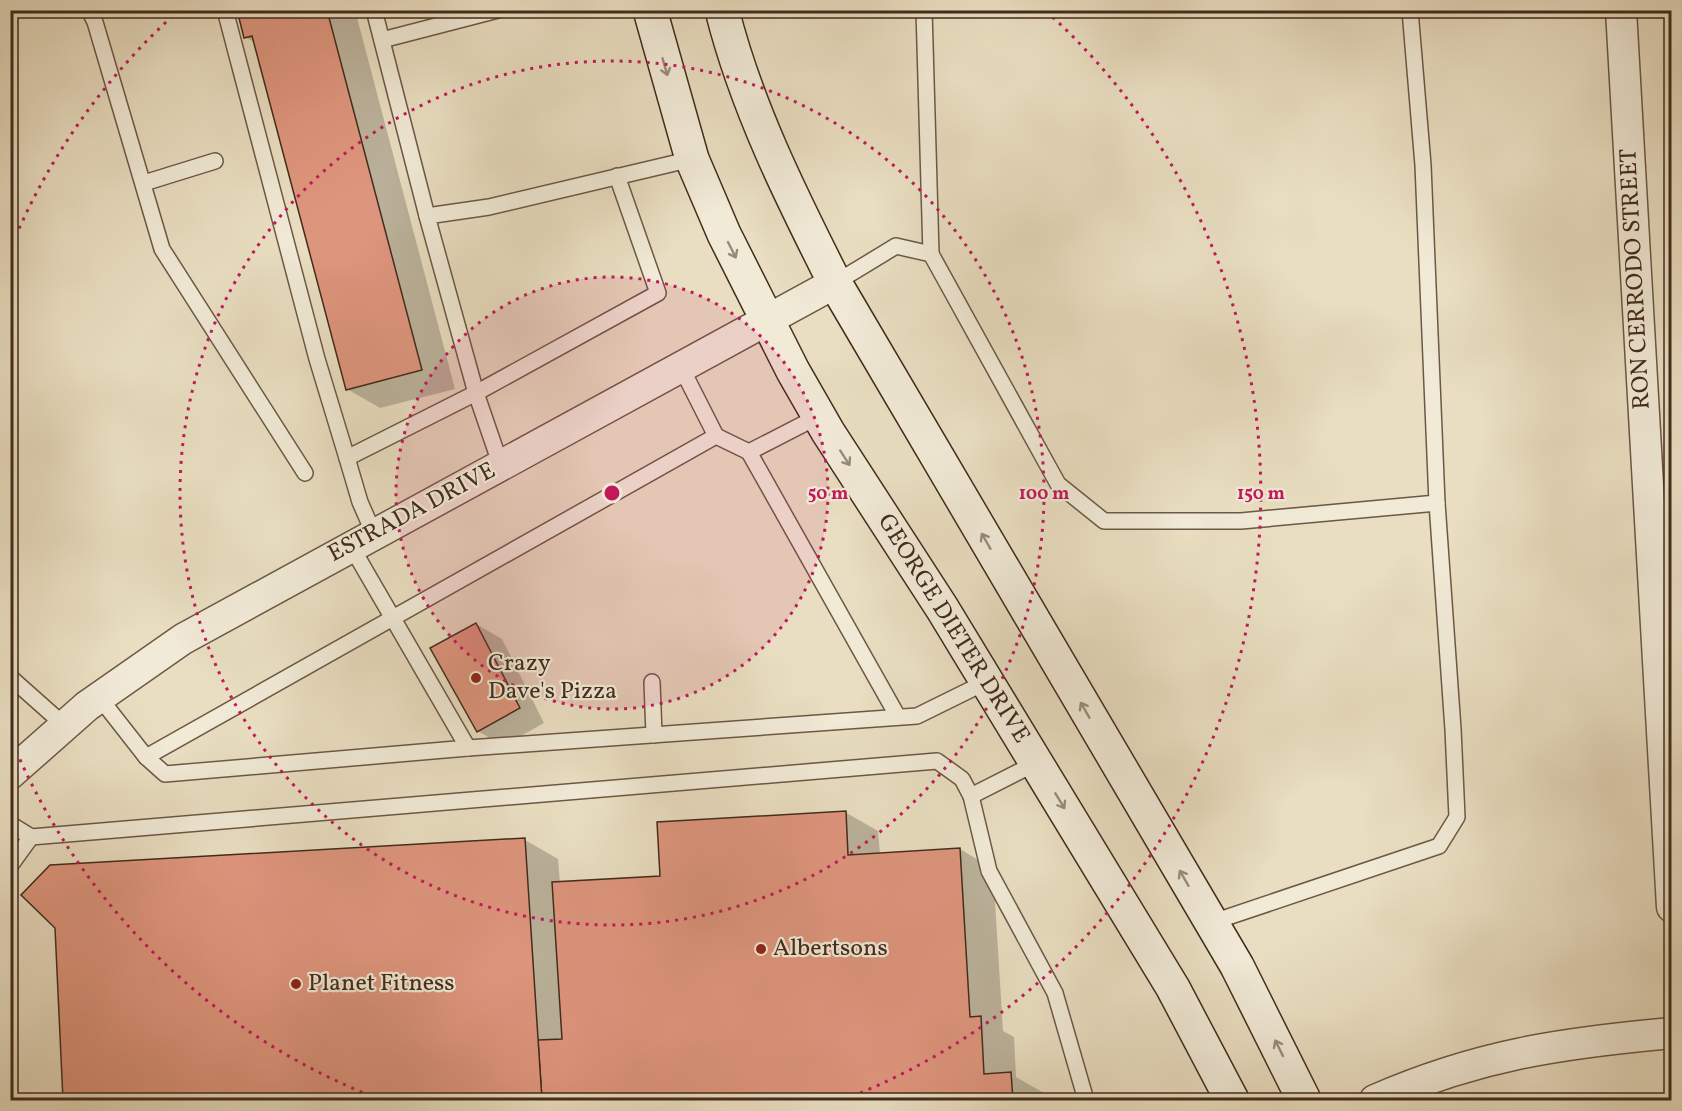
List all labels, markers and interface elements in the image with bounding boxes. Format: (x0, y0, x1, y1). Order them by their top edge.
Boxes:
one-way arrow (660, 57, 671, 76)
street label: RON CERRODO STREET (1612, 148, 1660, 410)
one-way arrow (727, 240, 739, 258)
one-way arrow (839, 449, 851, 466)
street label: ESTRADA DRIVE (322, 454, 502, 572)
text: 50 m (808, 482, 848, 507)
text: 100 m (1019, 482, 1069, 507)
text: 150 m (1237, 482, 1285, 507)
centre of rings (602, 483, 622, 503)
street label: GEORGE DIETER DRIVE (868, 508, 1038, 750)
one-way arrow (980, 533, 992, 550)
place label: Crazy Dave's Pizza (488, 647, 617, 709)
marker: Crazy Dave's Pizza (469, 671, 483, 685)
one-way arrow (1079, 702, 1091, 719)
one-way arrow (1054, 792, 1066, 809)
one-way arrow (1178, 870, 1190, 887)
place label: Albertsons (773, 932, 888, 966)
marker: Albertsons (754, 942, 768, 956)
place label: Planet Fitness (308, 967, 455, 1001)
marker: Planet Fitness (289, 977, 303, 991)
one-way arrow (1272, 1039, 1284, 1057)

